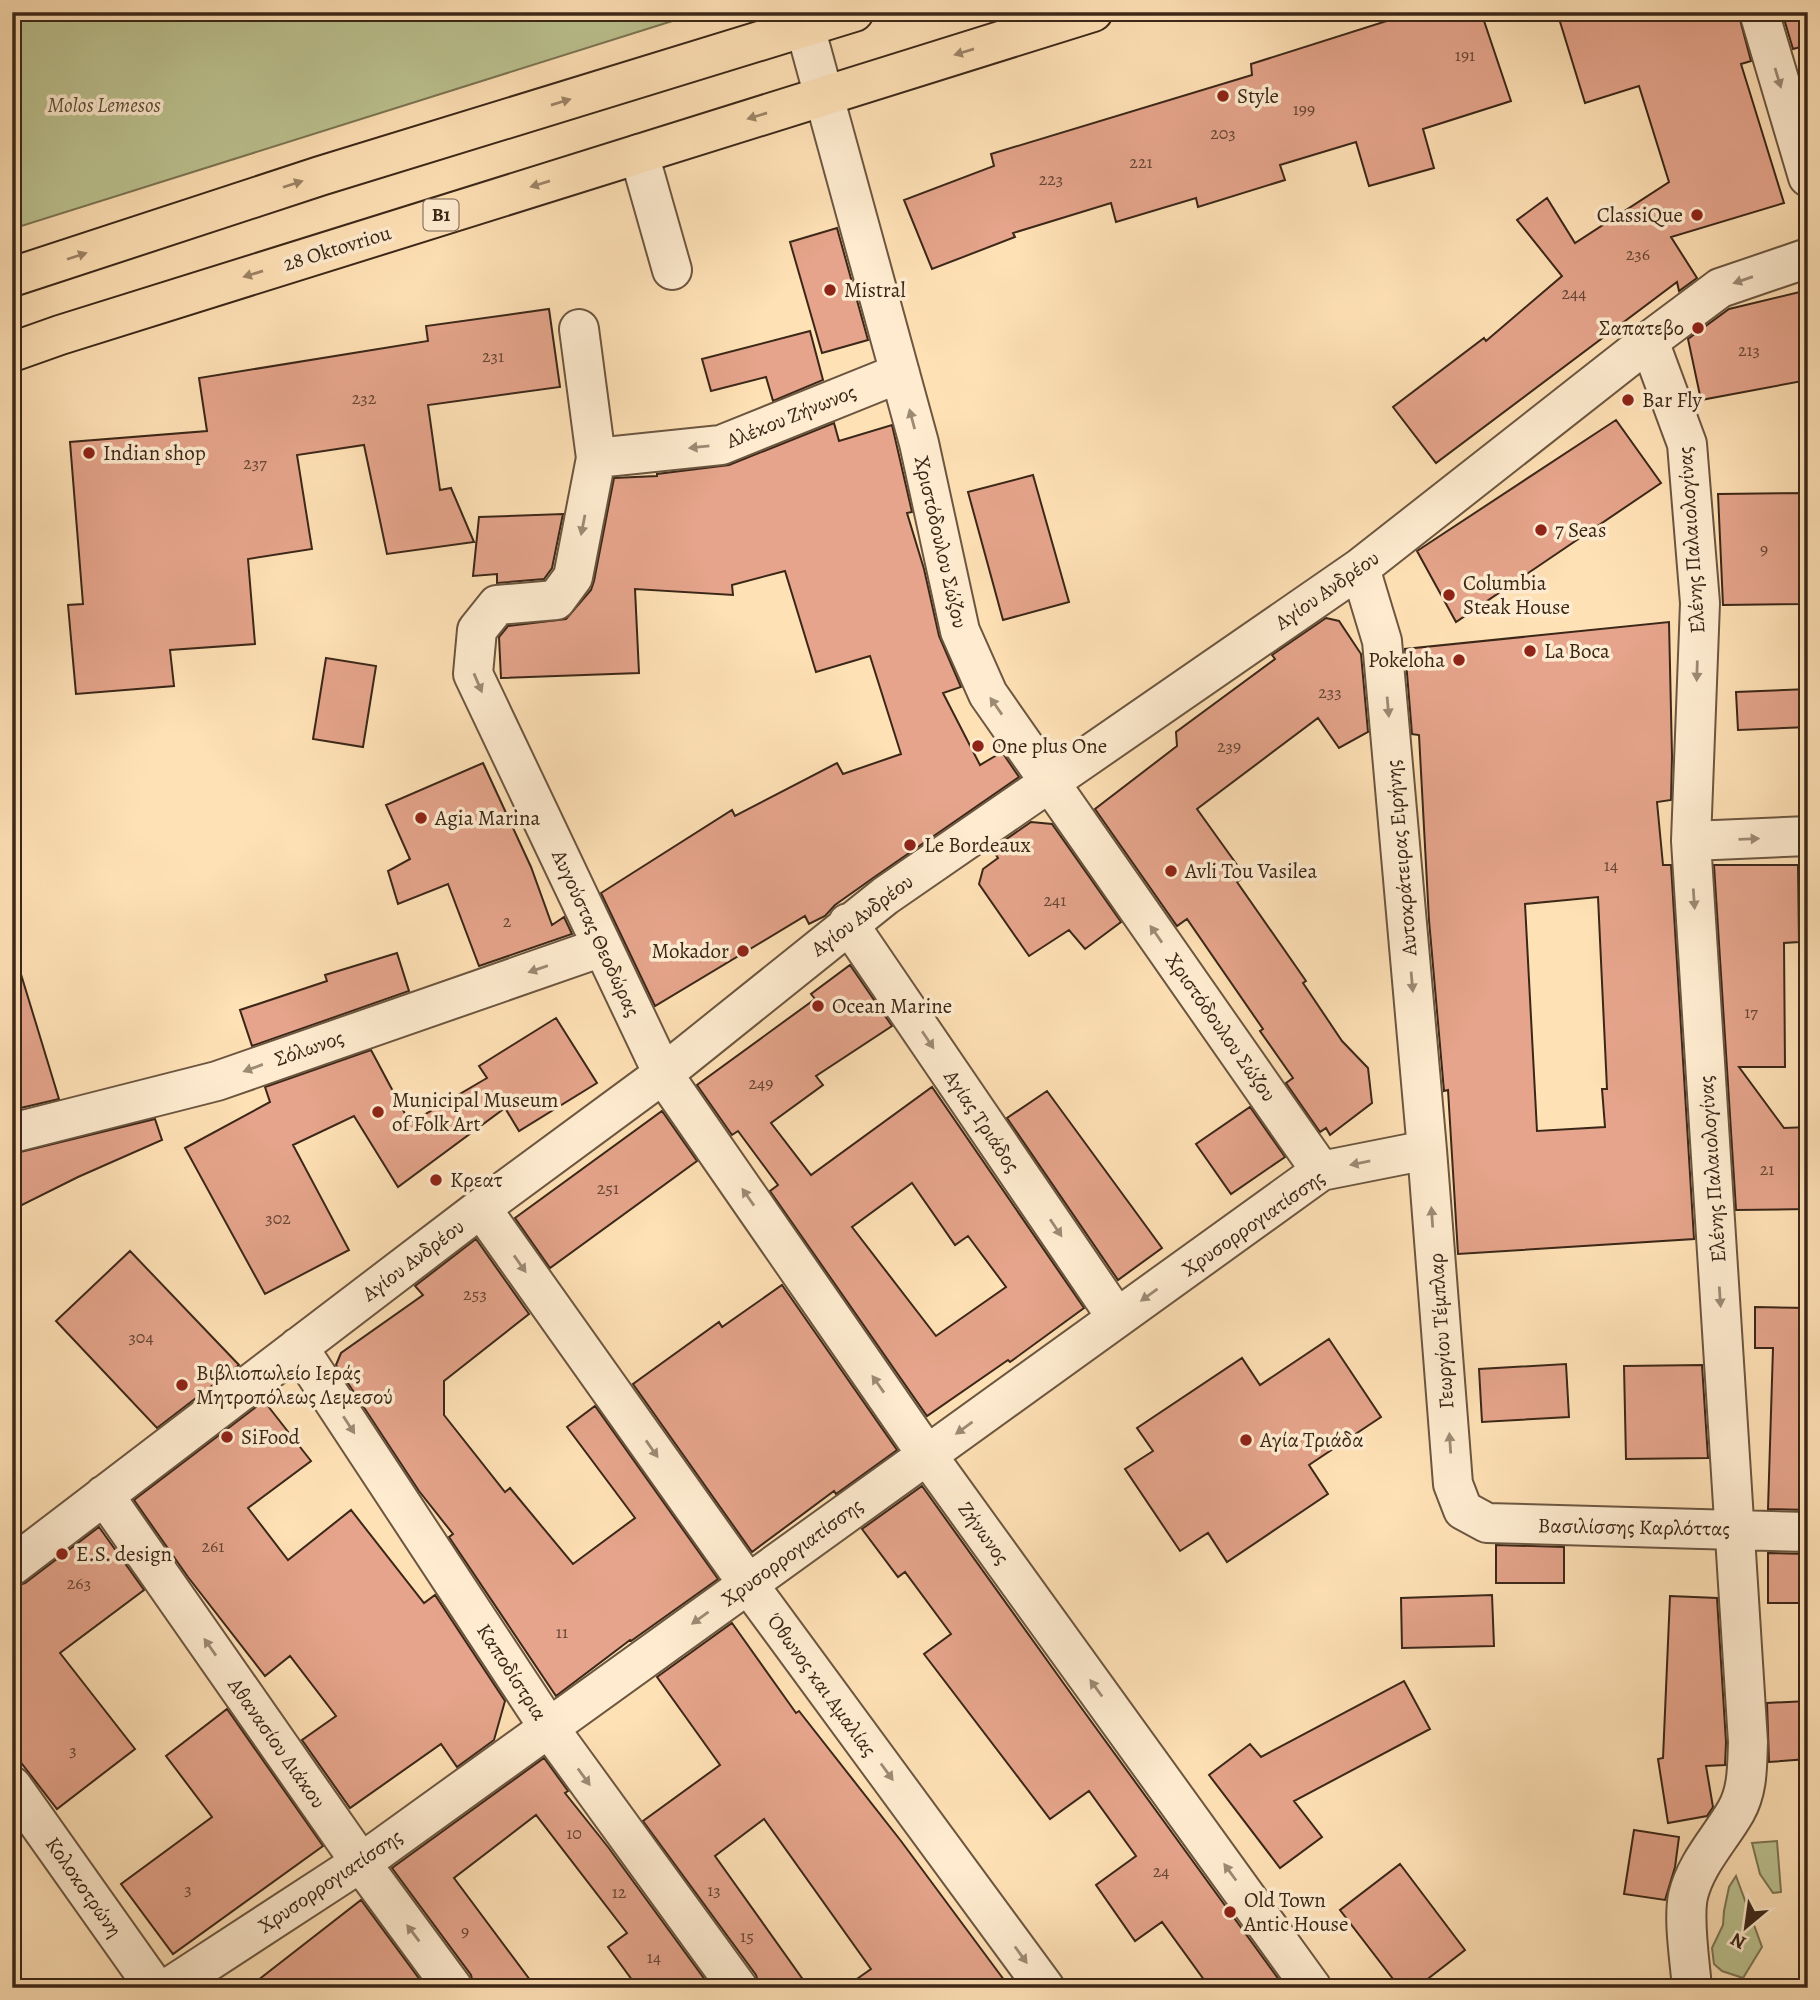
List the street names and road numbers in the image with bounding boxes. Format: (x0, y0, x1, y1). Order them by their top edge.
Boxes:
road number: B1 (424, 200, 458, 230)
street label: 28 Oktovriou (280, 218, 395, 278)
street label: Αλέκου Ζήνωνος (721, 377, 860, 455)
street label: Ελένης Παλαιολογίνας (1671, 446, 1711, 634)
street label: Χριστόδουλου Σώζου (908, 453, 974, 631)
street label: Αγίου Ανδρέου (1268, 544, 1385, 637)
street label: Αυτοκράτειρας Ειρήνης (1378, 759, 1424, 958)
street label: Αυγούστας Θεοδώρας (545, 844, 647, 1021)
street label: Αγίου Ανδρέου (804, 867, 919, 963)
street label: Χριστόδουλου Σώζου (1159, 947, 1283, 1107)
street label: Σόλωνος (271, 1023, 347, 1073)
street label: Αγίας Τριάδος (937, 1063, 1027, 1178)
street label: Ελένης Παλαιολογίνας (1692, 1075, 1732, 1263)
street label: Χρυσορρογιατίσσης (1176, 1163, 1330, 1283)
street label: Αγίου Ανδρέου (355, 1212, 470, 1308)
street label: Γεωργίου Τέμπλαρ (1422, 1252, 1460, 1410)
street label: Χρυσορρογιατίσσης (716, 1491, 868, 1613)
street label: Ζήνωνος (952, 1496, 1016, 1570)
street label: Βασιλίσσης Καρλόττας (1538, 1511, 1730, 1543)
street label: Όθωνος και Αμαλίας (760, 1607, 883, 1762)
street label: Καποδίστρια (470, 1618, 554, 1726)
street label: Αθανασίου Διάκου (221, 1671, 332, 1814)
street label: Χρυσορρογιατίσσης (252, 1822, 408, 1940)
street label: Κολοκοτρώνη (39, 1831, 129, 1943)

